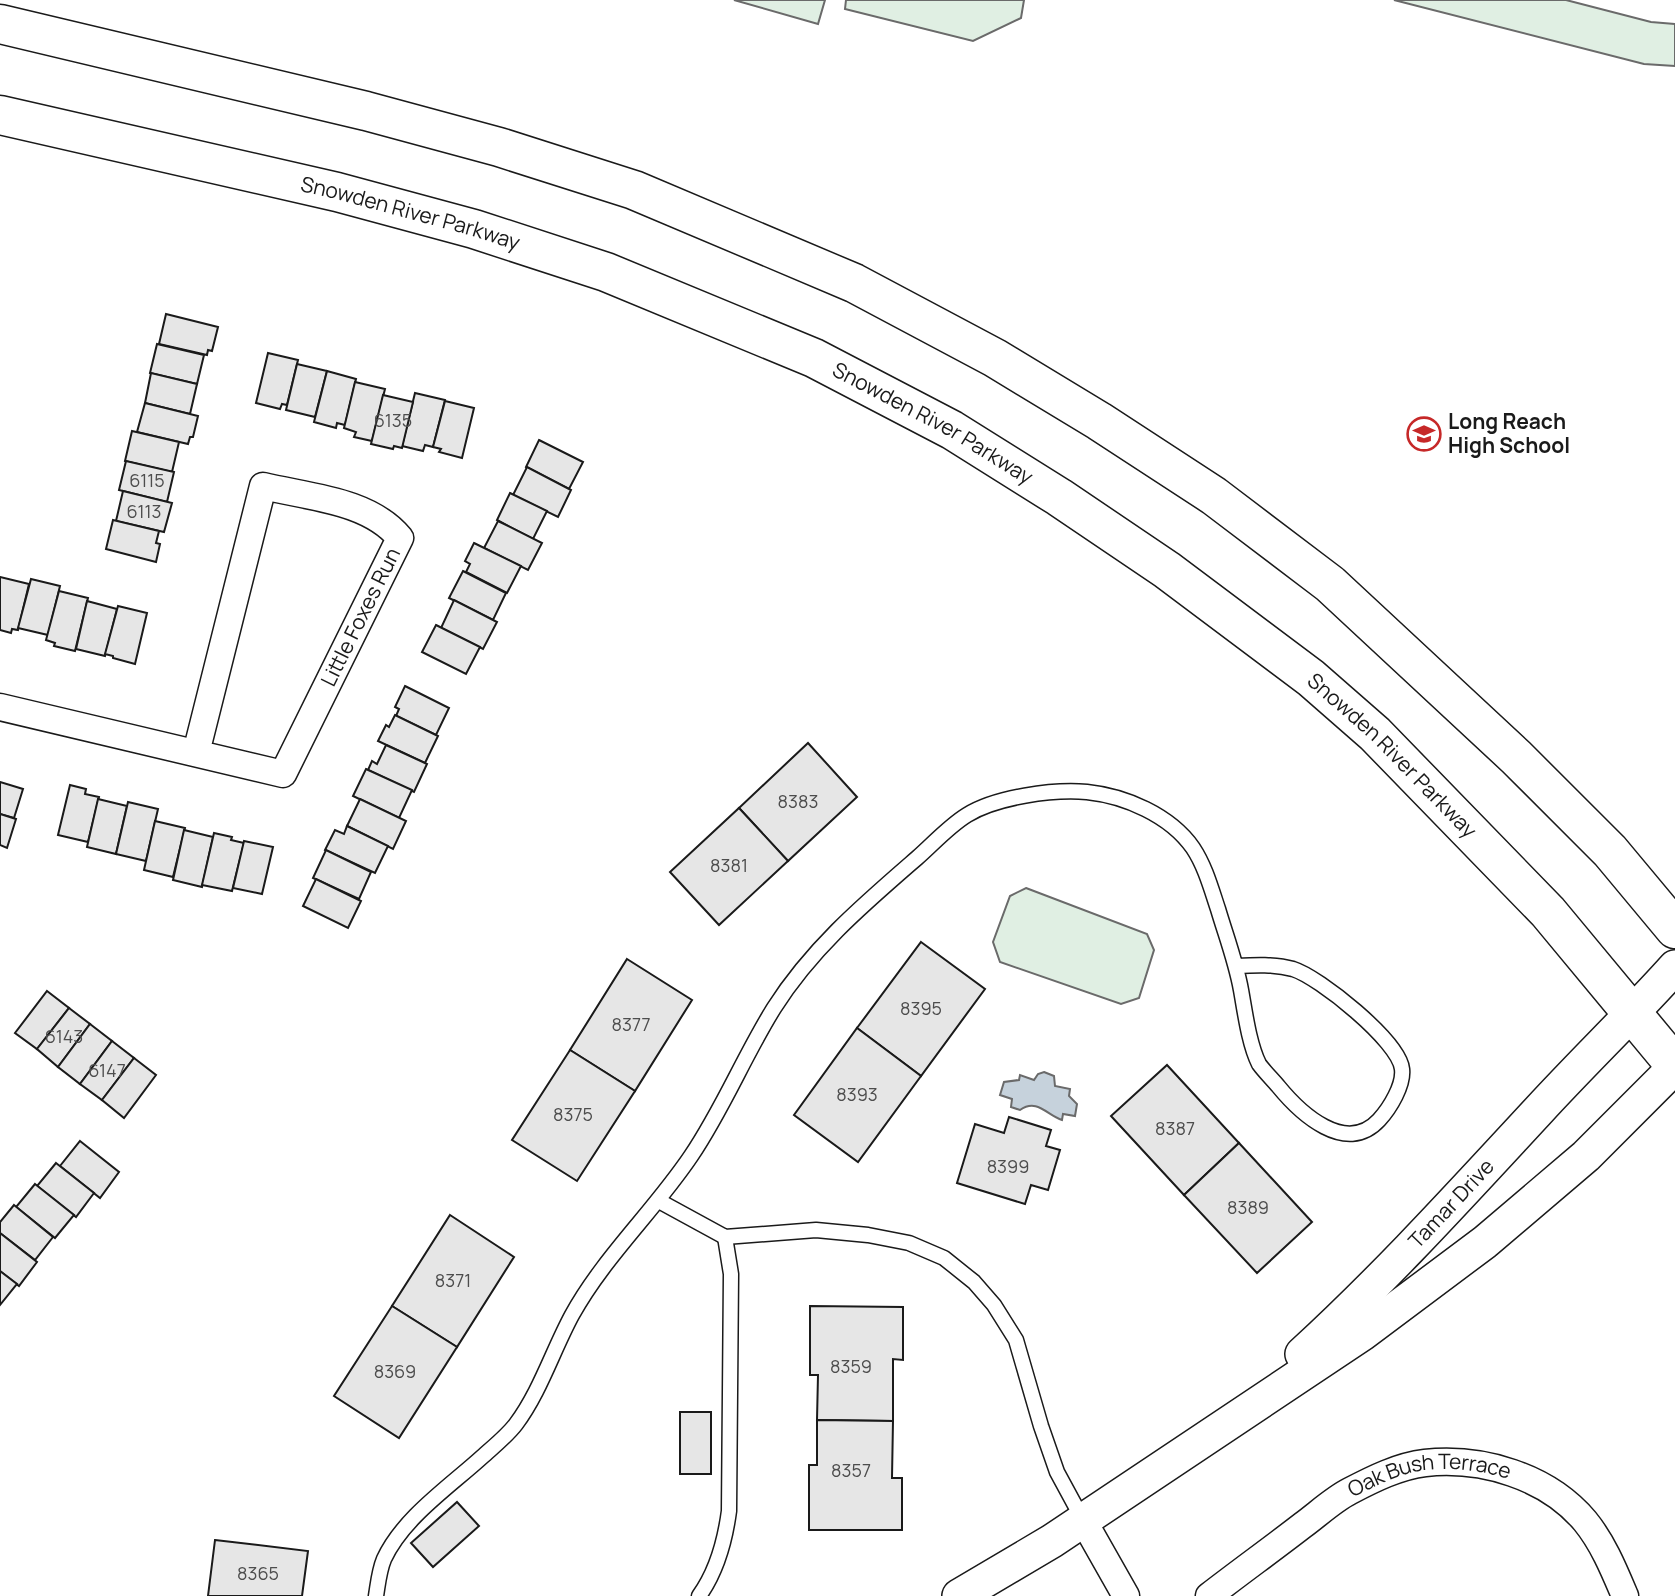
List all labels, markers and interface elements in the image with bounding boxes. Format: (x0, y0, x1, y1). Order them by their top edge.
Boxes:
street label: Snowden River Parkway (298, 169, 524, 256)
street label: Snowden River Parkway (828, 355, 1039, 490)
place label: Long Reach High School (1448, 407, 1570, 459)
house number: 6135 (374, 408, 412, 432)
school or university icon: Long Reach High School (1405, 415, 1443, 453)
house number: 6115 (129, 468, 165, 492)
house number: 6113 (127, 499, 161, 523)
street label: Little Foxes Run (314, 543, 406, 691)
street label: Snowden River Parkway (1302, 666, 1484, 844)
house number: 8383 (778, 789, 818, 813)
house number: 8381 (710, 853, 748, 877)
house number: 8395 (900, 996, 942, 1020)
house number: 8377 (612, 1012, 650, 1036)
house number: 6143 (45, 1024, 83, 1048)
house number: 6147 (88, 1058, 126, 1082)
house number: 8393 (836, 1082, 878, 1106)
house number: 8375 (553, 1102, 593, 1126)
house number: 8387 (1155, 1116, 1195, 1140)
street label: Tamar Drive (1402, 1152, 1500, 1254)
house number: 8399 (987, 1154, 1029, 1178)
house number: 8389 (1227, 1195, 1269, 1219)
house number: 8371 (435, 1268, 471, 1292)
house number: 8359 (830, 1354, 872, 1378)
house number: 8369 (374, 1359, 416, 1383)
street label: Oak Bush Terrace (1342, 1447, 1515, 1503)
house number: 8357 (831, 1458, 871, 1482)
house number: 8365 (237, 1561, 279, 1585)

